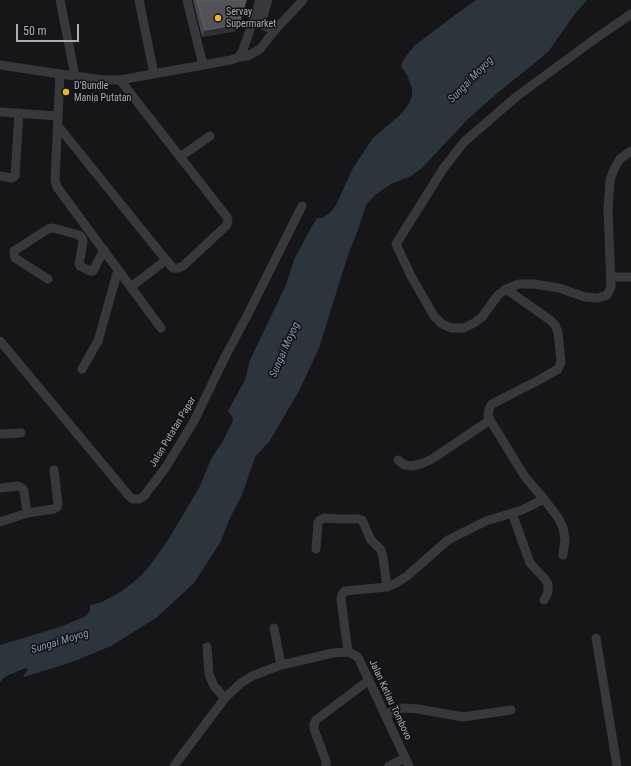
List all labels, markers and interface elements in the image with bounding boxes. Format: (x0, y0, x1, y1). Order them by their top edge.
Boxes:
place label: Servay Supermarket (226, 6, 276, 30)
marker: Servay Supermarket (213, 13, 223, 23)
scale bar (18, 16, 81, 42)
text: 50 m (23, 24, 47, 38)
water label: Sungai Moyog (446, 54, 496, 106)
place label: D'Bundle Mania Putatan (74, 80, 131, 104)
marker: D'Bundle Mania Putatan (61, 87, 71, 97)
water label: Sungai Moyog (267, 320, 303, 380)
street label: Jalan Putatan Papar (147, 395, 199, 469)
water label: Sungai Moyog (30, 627, 90, 657)
street label: Jalan Ketiau Tombovo (366, 658, 414, 742)

